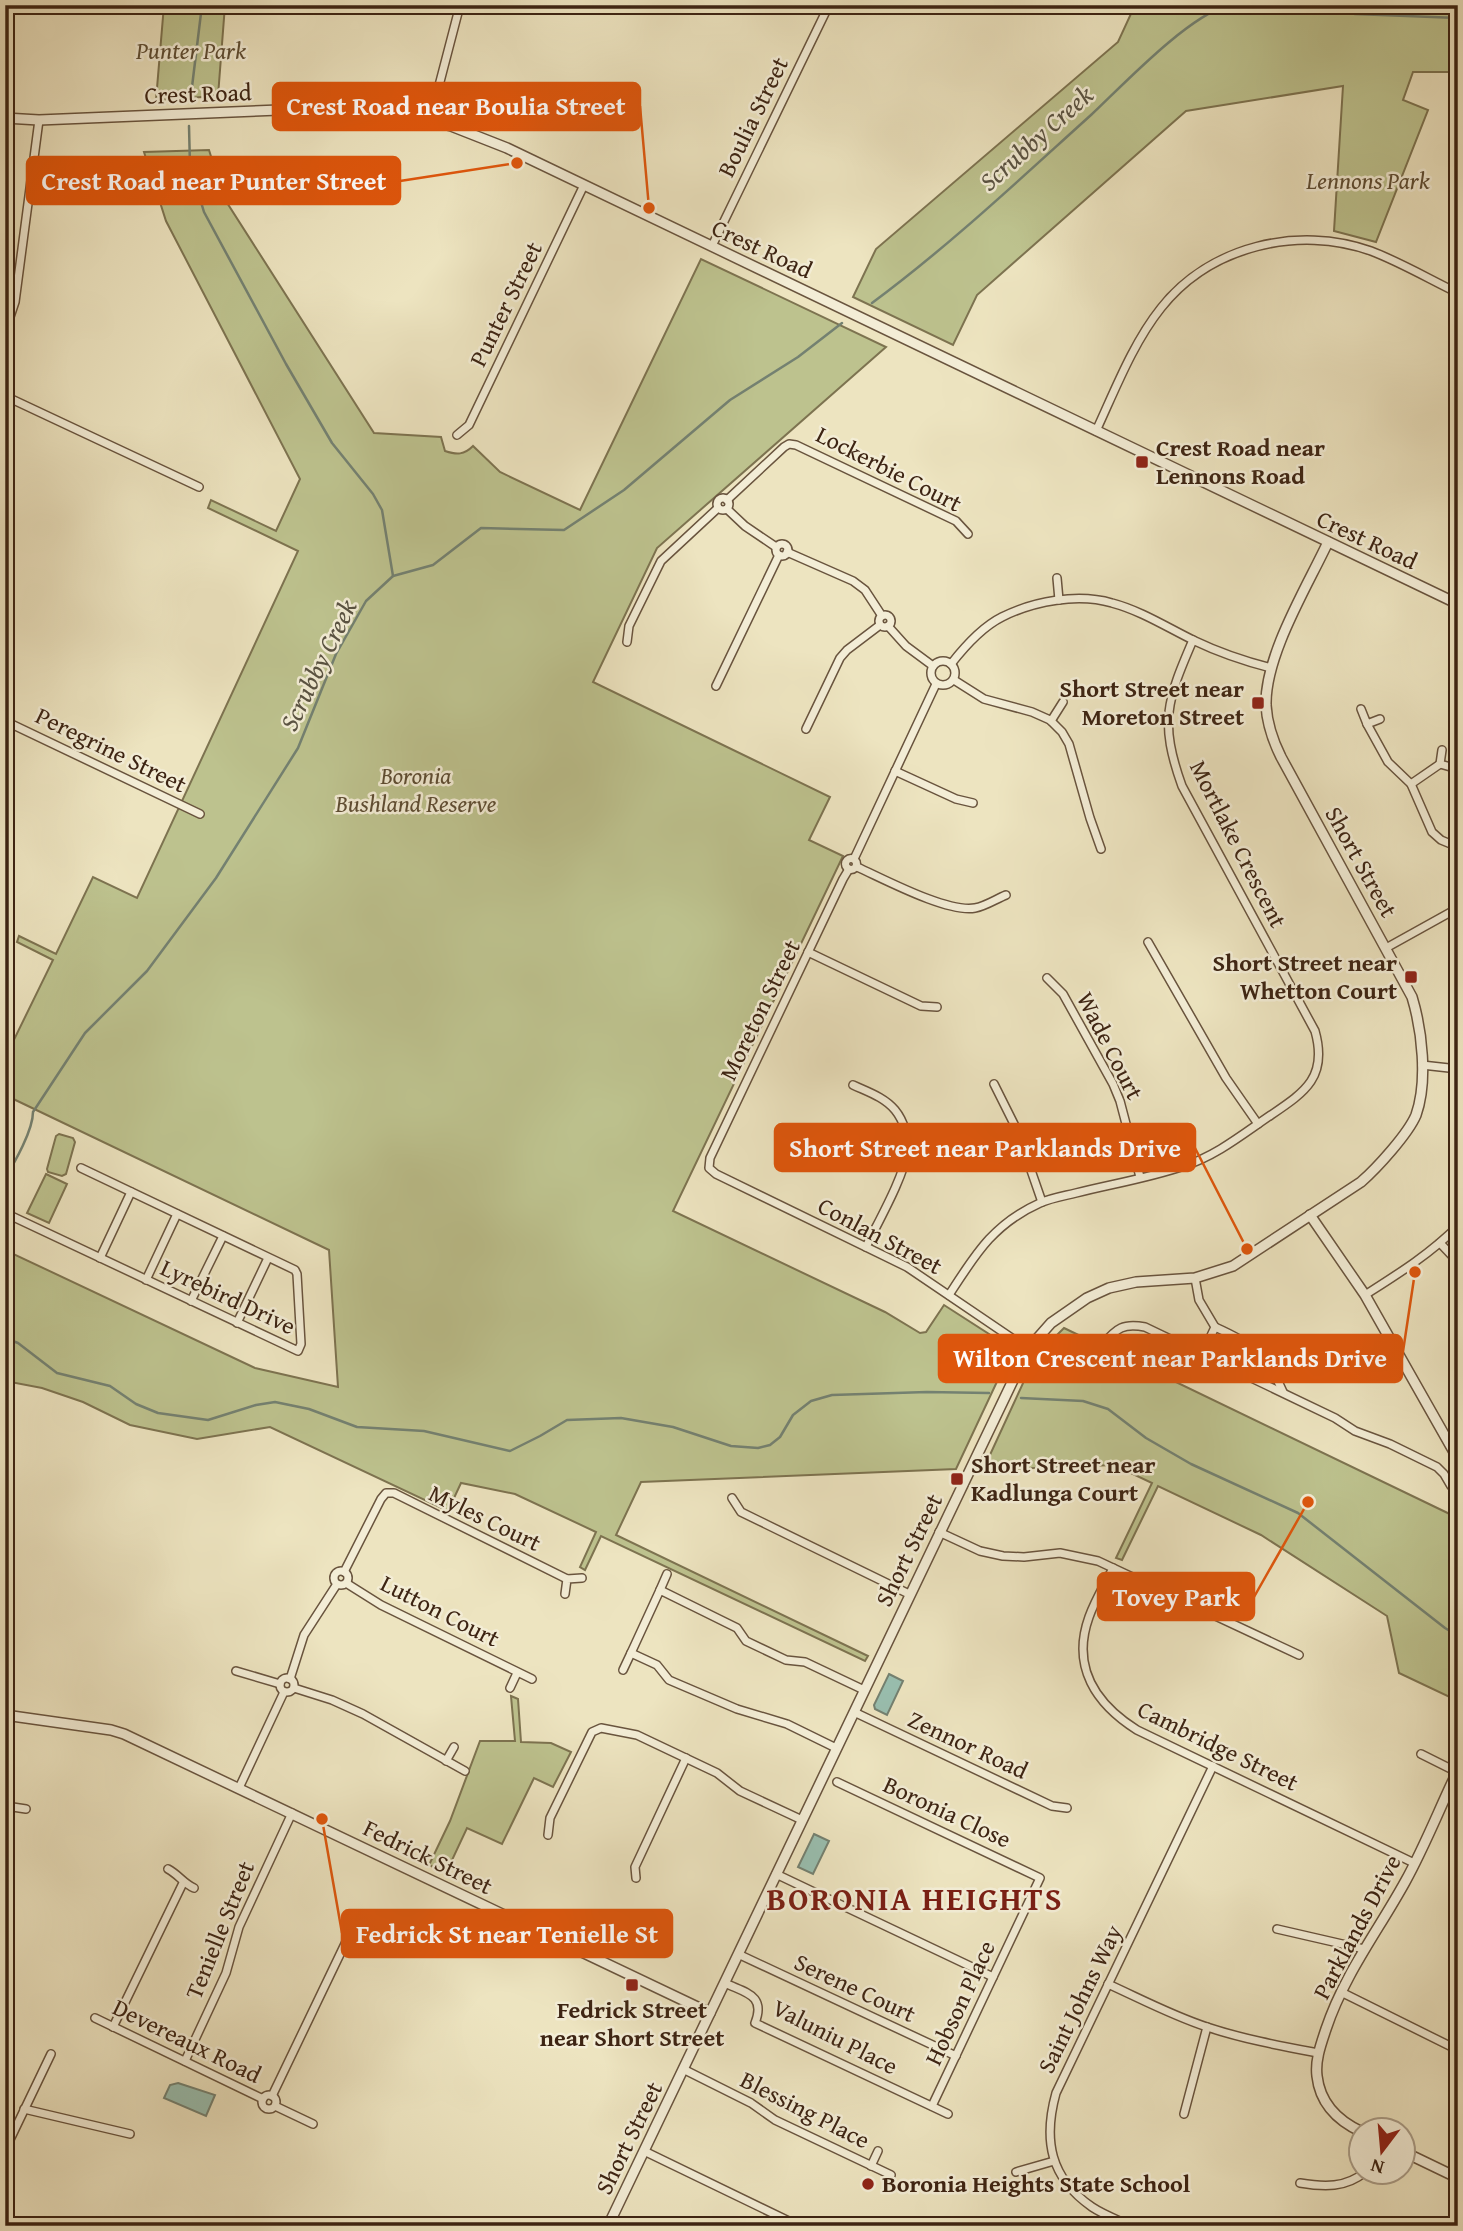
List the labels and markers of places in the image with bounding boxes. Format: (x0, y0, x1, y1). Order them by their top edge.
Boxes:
callout: Crest Road near Boulia Street (273, 83, 640, 130)
callout: Crest Road near Punter Street (27, 157, 400, 204)
place label: Crest Road near Lennons Road (1156, 430, 1325, 493)
marker: Crest Road near Lennons Road (1134, 454, 1150, 470)
place label: Short Street near Moreton Street (1059, 671, 1244, 734)
marker: Short Street near Moreton Street (1250, 695, 1266, 711)
place label: Short Street near Whetton Court (1212, 945, 1397, 1008)
marker: Short Street near Whetton Court (1403, 969, 1419, 985)
callout: Short Street near Parklands Drive (775, 1124, 1195, 1171)
callout: Wilton Crescent near Parklands Drive (939, 1335, 1402, 1382)
place label: Short Street near Kadlunga Court (971, 1447, 1156, 1510)
marker: Short Street near Kadlunga Court (949, 1471, 965, 1487)
callout: Tovey Park (1098, 1573, 1254, 1620)
callout: Fedrick St near Tenielle St (342, 1910, 672, 1957)
marker: Fedrick Street near Short Street (624, 1977, 640, 1993)
place label: Fedrick Street near Short Street (540, 1992, 724, 2055)
place label: Boronia Heights State School (882, 2166, 1191, 2201)
marker: Boronia Heights State School (860, 2176, 876, 2192)

